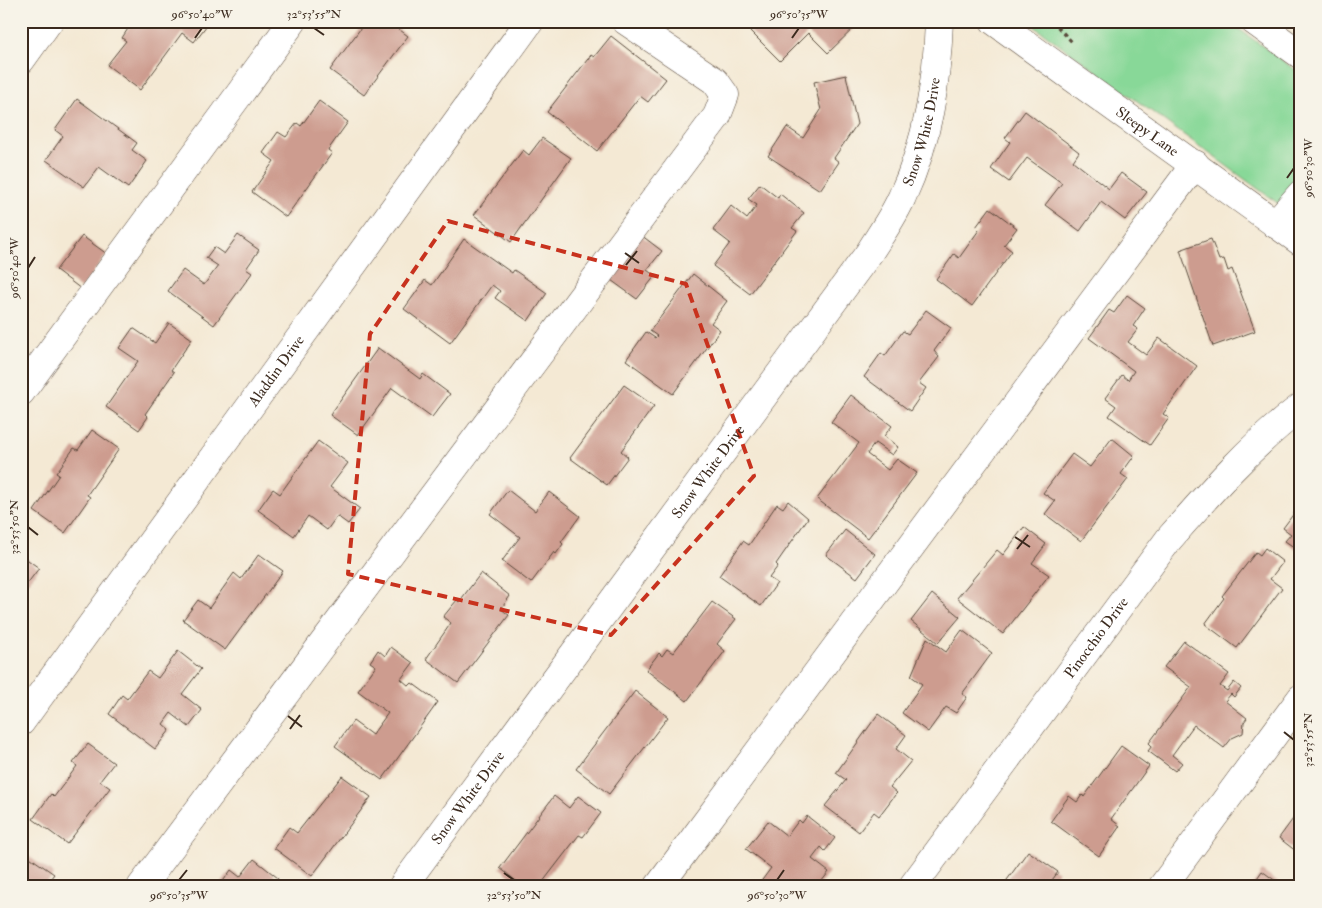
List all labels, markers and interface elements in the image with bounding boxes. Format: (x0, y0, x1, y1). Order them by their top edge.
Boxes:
text: 96°50'40"W (171, 7, 233, 22)
text: 32°53'55"N (287, 7, 341, 22)
text: 96°50'35"W (769, 7, 829, 22)
street label: Snow White Drive (898, 76, 944, 189)
street label: Sleepy Lane (1112, 102, 1183, 160)
text: 96°50'30"W (1301, 138, 1316, 199)
text: 96°50'40"W (7, 237, 22, 299)
street label: Aladdin Drive (243, 331, 308, 411)
street label: Snow White Drive (667, 421, 749, 522)
text: 32°53'50"N (7, 499, 22, 555)
street label: Pinocchio Drive (1060, 593, 1132, 682)
text: 32°53'55"N (1301, 713, 1316, 767)
street label: Snow White Drive (427, 747, 509, 848)
text: 96°50'35"W (149, 888, 209, 903)
text: 32°53'50"N (486, 888, 542, 903)
text: 96°50'30"W (746, 888, 807, 903)

